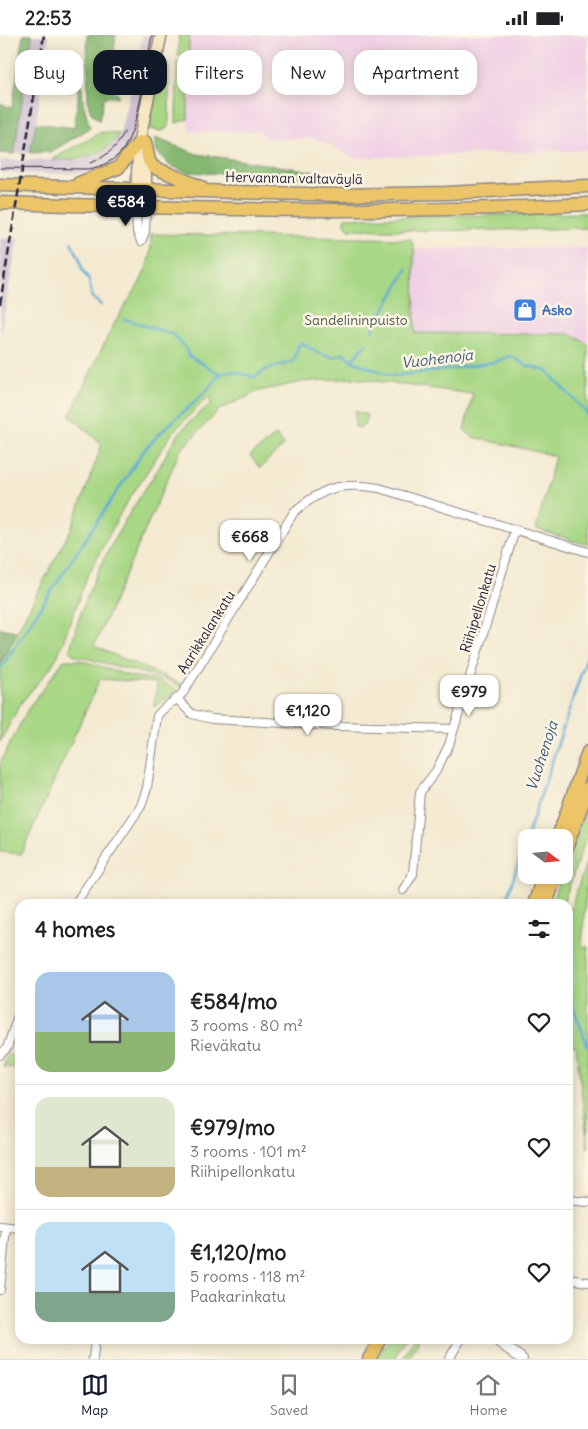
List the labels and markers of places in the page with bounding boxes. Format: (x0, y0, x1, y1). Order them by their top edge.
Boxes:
pin: €584 (96, 185, 156, 227)
shop icon: Asko (512, 297, 538, 323)
place label: Asko (542, 301, 572, 319)
pin: €668 (220, 519, 280, 562)
pin: €979 (439, 675, 499, 717)
pin: €1,120 (267, 693, 349, 736)

